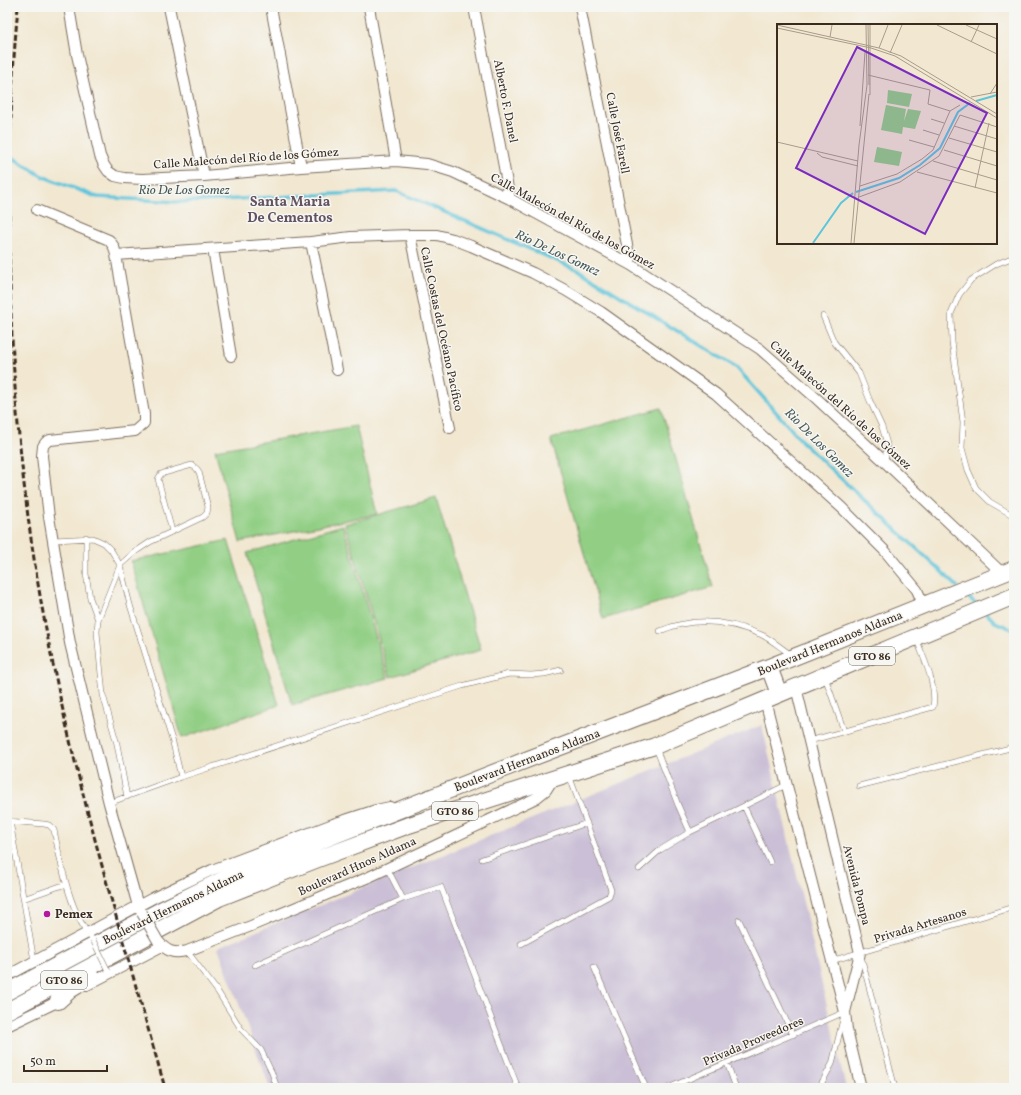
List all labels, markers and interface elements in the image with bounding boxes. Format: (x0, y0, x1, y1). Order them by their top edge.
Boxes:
inset map (777, 24, 997, 244)
street label: Alberto F. Danel (489, 58, 521, 145)
street label: Calle José Farell (601, 91, 633, 176)
street label: Calle Malecón del Río de los Gómez (153, 145, 339, 173)
street label: Calle Malecón del Río de los Gómez (487, 170, 658, 274)
water label: Rio De Los Gomez (138, 182, 230, 200)
district label: Santa Maria De Cementos (247, 193, 333, 228)
water label: Rio De Los Gomez (512, 226, 602, 281)
street label: Calle Costas del Océano Pacífico (416, 246, 466, 413)
street label: Calle Malecón del Río de los Gómez (766, 338, 915, 474)
water label: Rio De Los Gomez (780, 405, 857, 482)
street label: Boulevard Hermanos Aldama (755, 607, 905, 680)
road number: GTO 86 (849, 647, 895, 665)
street label: Boulevard Hermanos Aldama (452, 726, 603, 796)
road number: GTO 86 (432, 802, 478, 820)
street label: Boulevard Hnos Aldama (296, 834, 419, 900)
street label: Avenida Pompa (838, 843, 874, 927)
street label: Boulevard Hermanos Aldama (100, 867, 247, 949)
street label: Privada Artesanos (872, 904, 969, 948)
place label: Pemex (55, 907, 93, 923)
marker: Pemex (42, 909, 52, 919)
road number: GTO 86 (41, 971, 87, 989)
street label: Privada Proveedores (701, 1013, 806, 1070)
scale bar (24, 1047, 107, 1073)
text: 50 m (30, 1054, 56, 1070)

